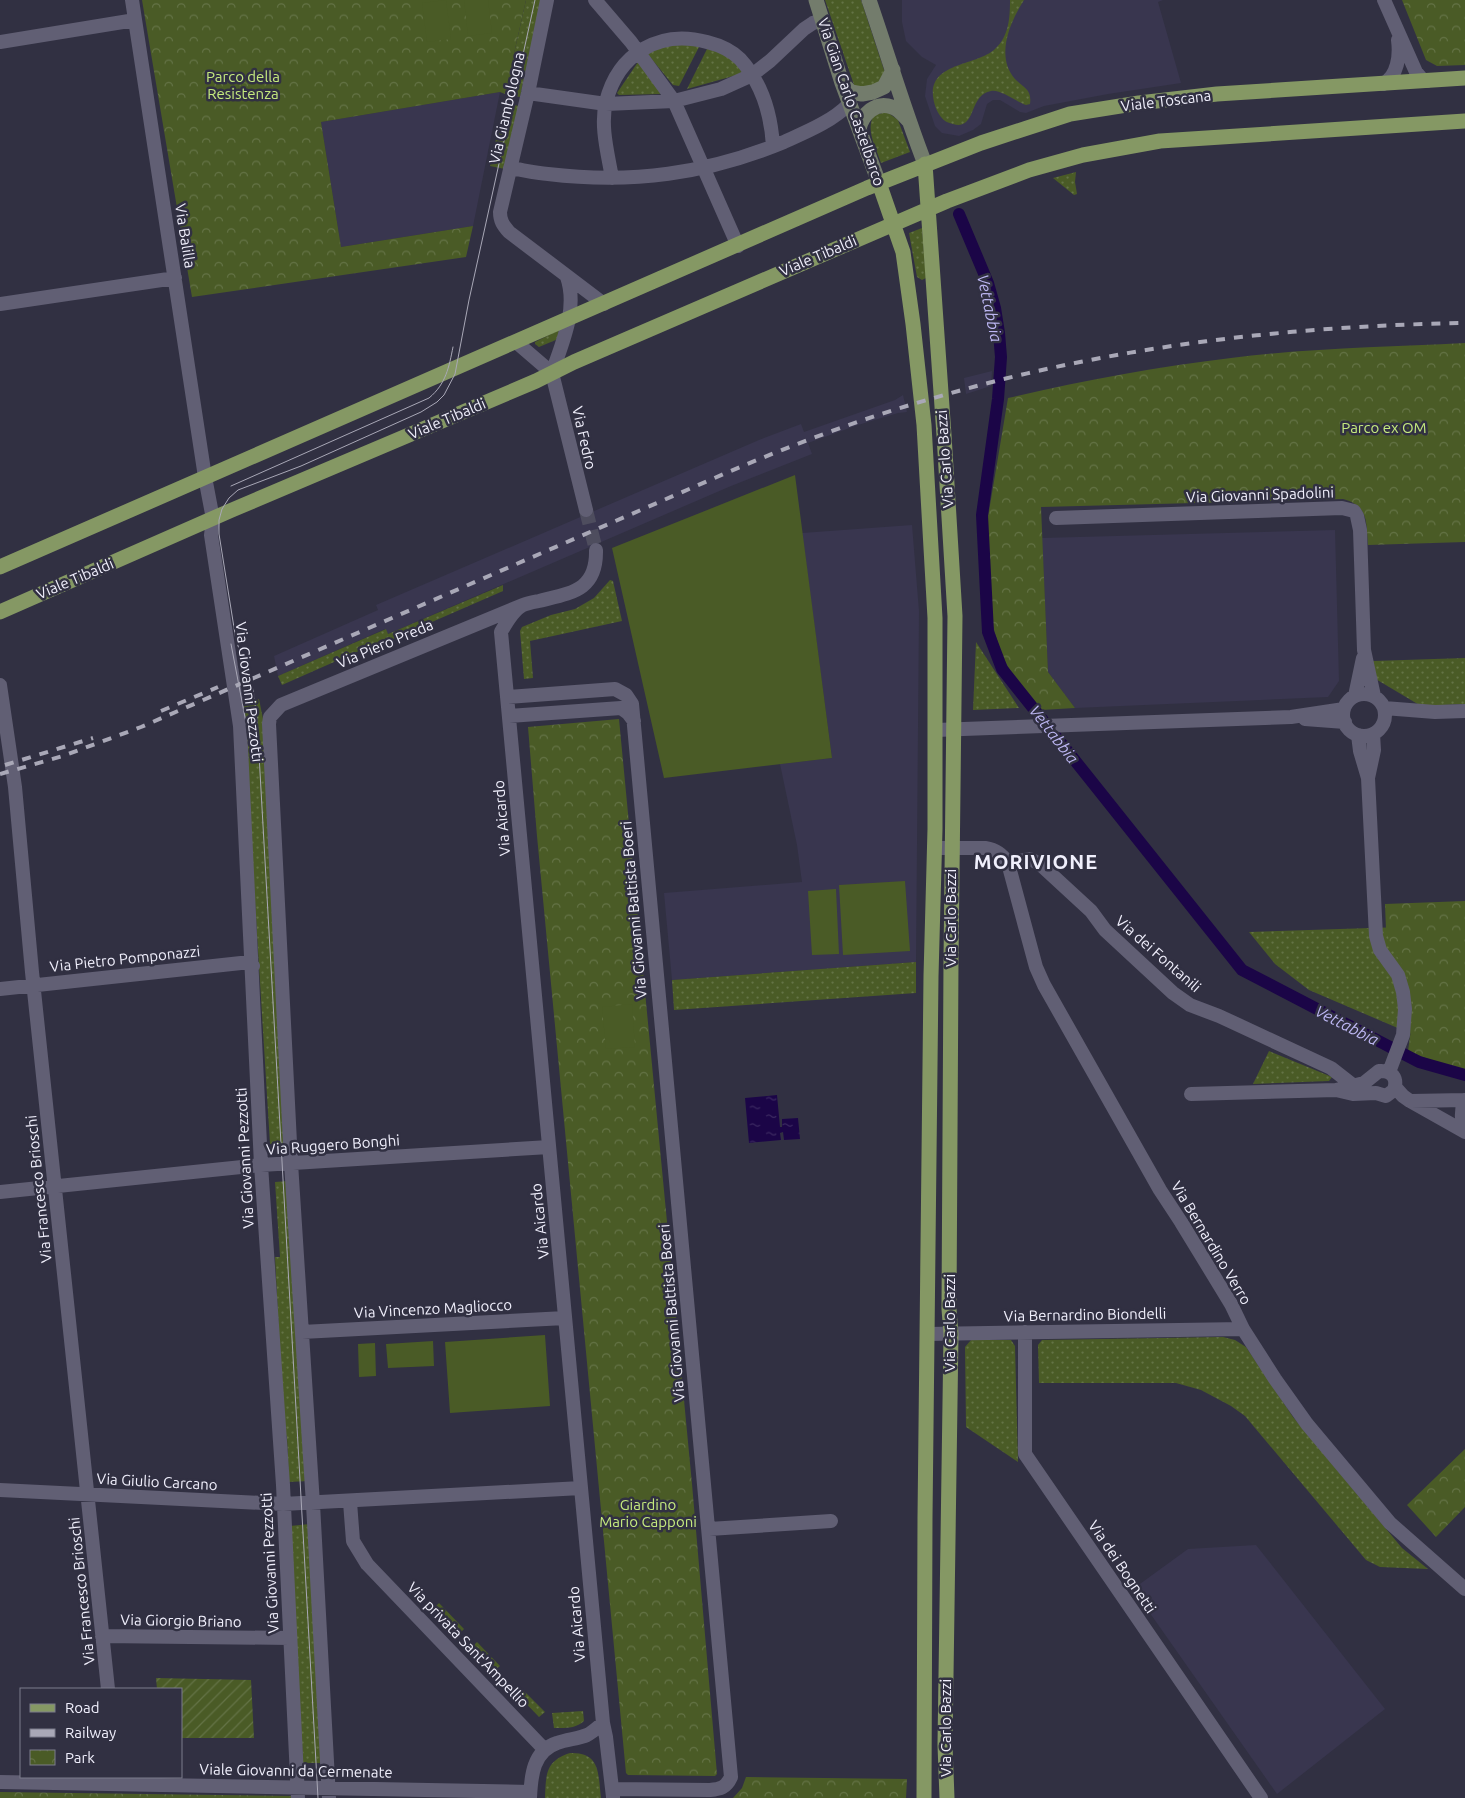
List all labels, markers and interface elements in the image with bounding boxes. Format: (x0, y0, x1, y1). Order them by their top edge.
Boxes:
street label: Via Gian Carlo Castelbarco (815, 16, 888, 188)
street label: Via Giambologna (485, 50, 528, 165)
park label: Parco della Resistenza (206, 68, 280, 102)
street label: Viale Toscana (1120, 87, 1212, 114)
street label: Via Balilla (172, 202, 199, 269)
street label: Viale Tibaldi (777, 232, 859, 279)
water label: Vettabbia (974, 273, 1006, 344)
street label: Viale Tibaldi (406, 395, 488, 442)
street label: Via Fedro (569, 405, 600, 471)
street label: Via Carlo Bazzi (933, 409, 956, 509)
park label: Parco ex OM (1341, 419, 1427, 436)
street label: Via Giovanni Spadolini (1186, 483, 1334, 506)
street label: Viale Tibaldi (34, 555, 116, 602)
street label: Via Piero Preda (334, 616, 436, 671)
street label: Via Giovanni Pezzotti (232, 621, 267, 763)
water label: Vettabbia (1026, 701, 1082, 767)
street label: Via Aicardo (490, 779, 513, 857)
street label: Via Giovanni Battista Boeri (617, 820, 650, 1000)
district label: MORIVIONE (974, 850, 1098, 873)
street label: Via Carlo Bazzi (942, 869, 959, 967)
street label: Via dei Fontanili (1112, 912, 1204, 995)
street label: Via Pietro Pomponazzi (49, 942, 201, 975)
water label: Vettabbia (1312, 1001, 1382, 1049)
street label: Via Giovanni Pezzotti (232, 1087, 257, 1229)
street label: Via Francesco Brioschi (22, 1114, 55, 1264)
street label: Via Ruggero Bonghi (266, 1131, 400, 1158)
street label: Via Bernardino Verro (1168, 1178, 1255, 1307)
street label: Via Aicardo (527, 1182, 552, 1260)
street label: Via Giovanni Battista Boeri (655, 1223, 688, 1403)
street label: Via Carlo Bazzi (941, 1274, 958, 1372)
street label: Via Vincenzo Magliocco (354, 1296, 512, 1321)
street label: Via Bernardino Biondelli (1004, 1305, 1166, 1324)
street label: Via Giulio Carcano (96, 1470, 218, 1493)
street label: Via Giovanni Pezzotti (257, 1492, 282, 1634)
park label: Giardino Mario Capponi (599, 1496, 697, 1530)
street label: Via Francesco Brioschi (65, 1516, 98, 1666)
street label: Via dei Bognetti (1085, 1517, 1160, 1616)
street label: Via privata Sant'Ampellio (404, 1578, 533, 1711)
street label: Via Aicardo (565, 1585, 588, 1663)
street label: Via Giorgio Briano (120, 1611, 242, 1630)
street label: Via Carlo Bazzi (937, 1679, 954, 1777)
legend (20, 1688, 182, 1778)
text: Road (65, 1699, 100, 1716)
text: Railway (65, 1724, 116, 1741)
text: Park (65, 1749, 95, 1766)
street label: Viale Giovanni da Cermenate (199, 1760, 393, 1781)

